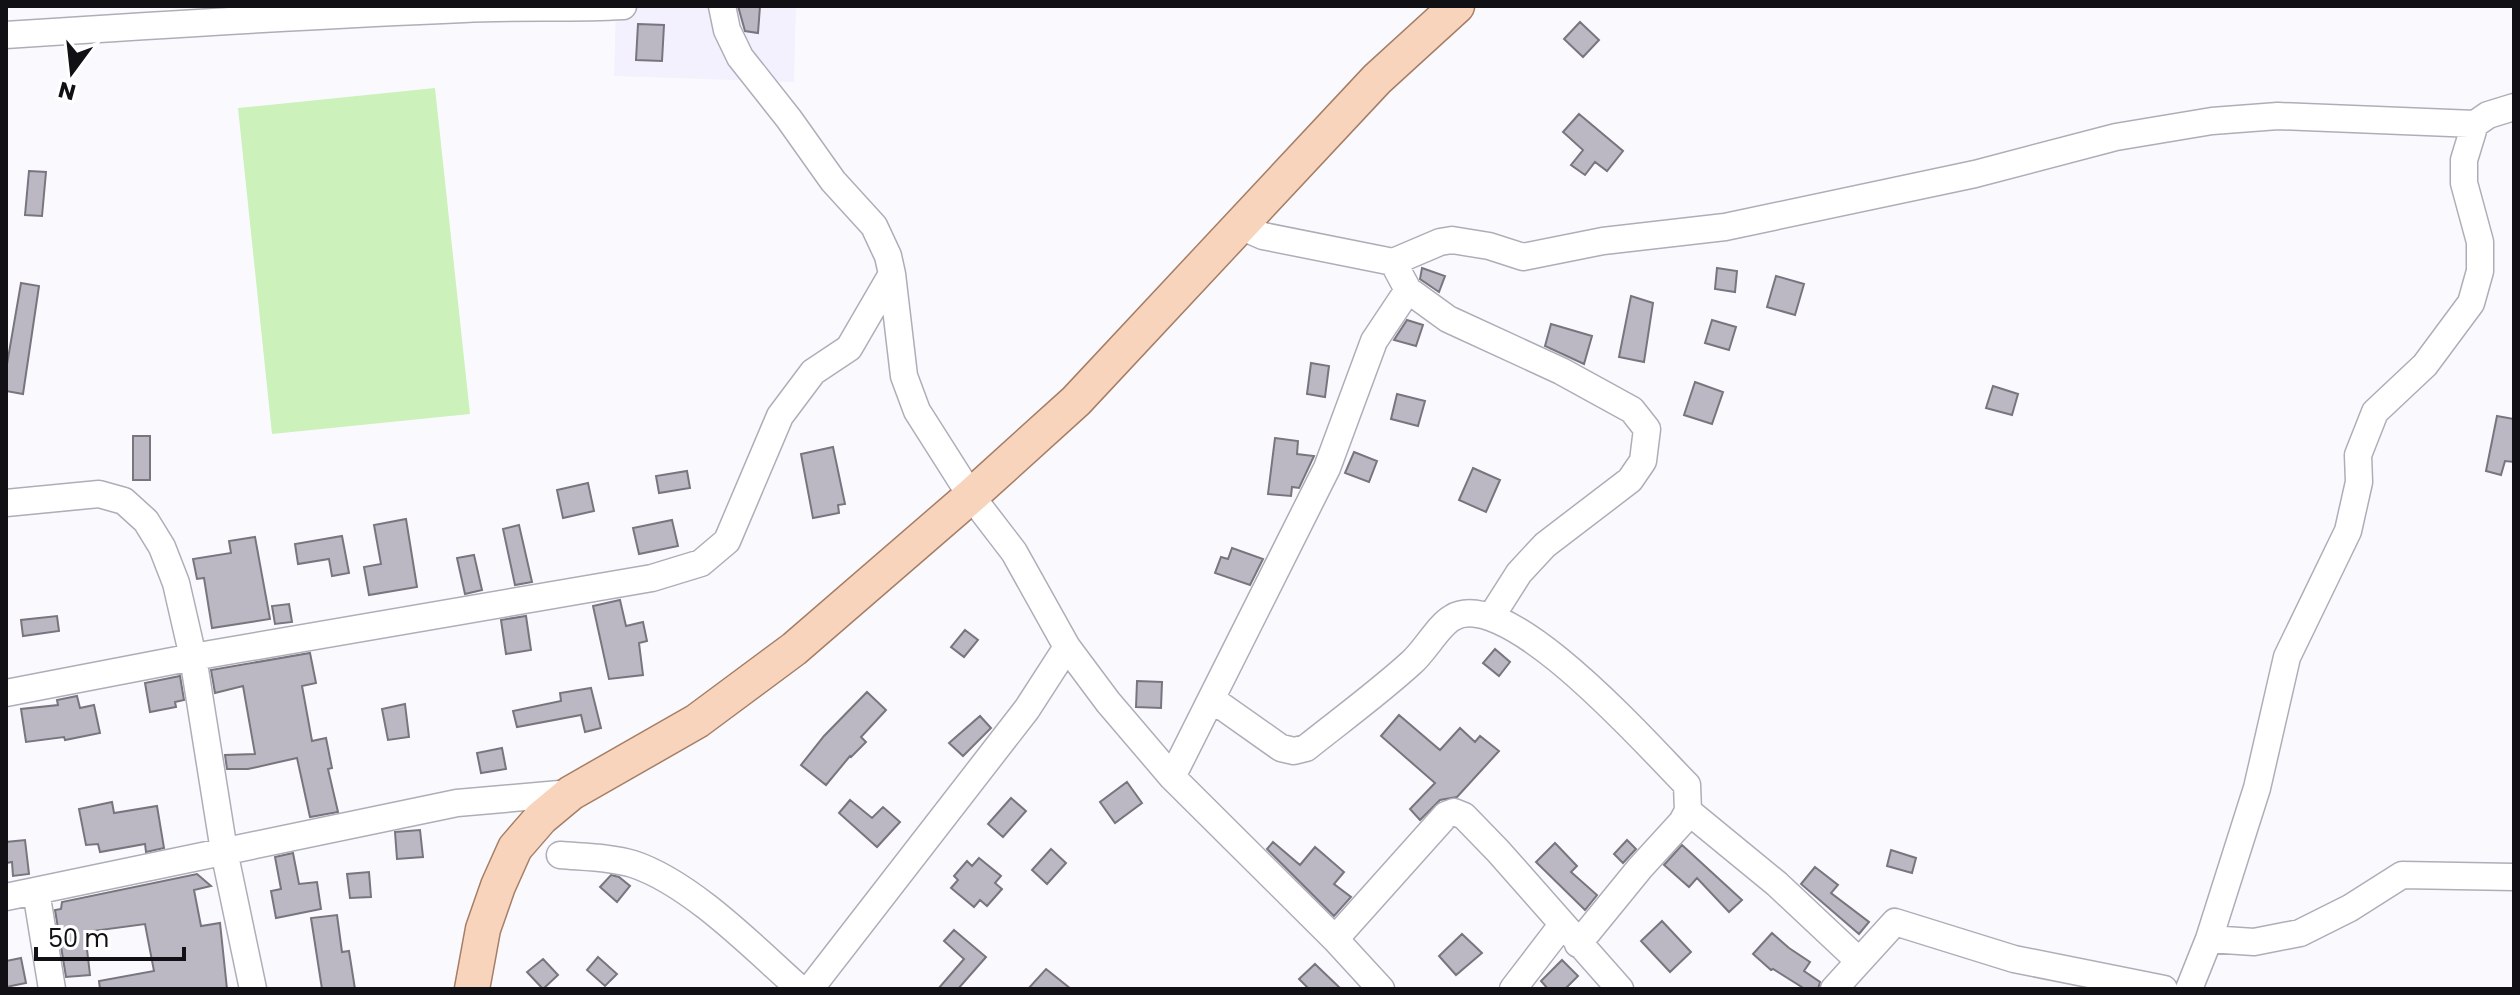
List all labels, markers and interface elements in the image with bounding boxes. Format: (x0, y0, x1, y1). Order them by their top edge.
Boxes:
north arrow (32, 32, 112, 112)
text: N (55, 74, 79, 108)
scale bar (36, 911, 184, 961)
text: 50 m (48, 922, 109, 955)

